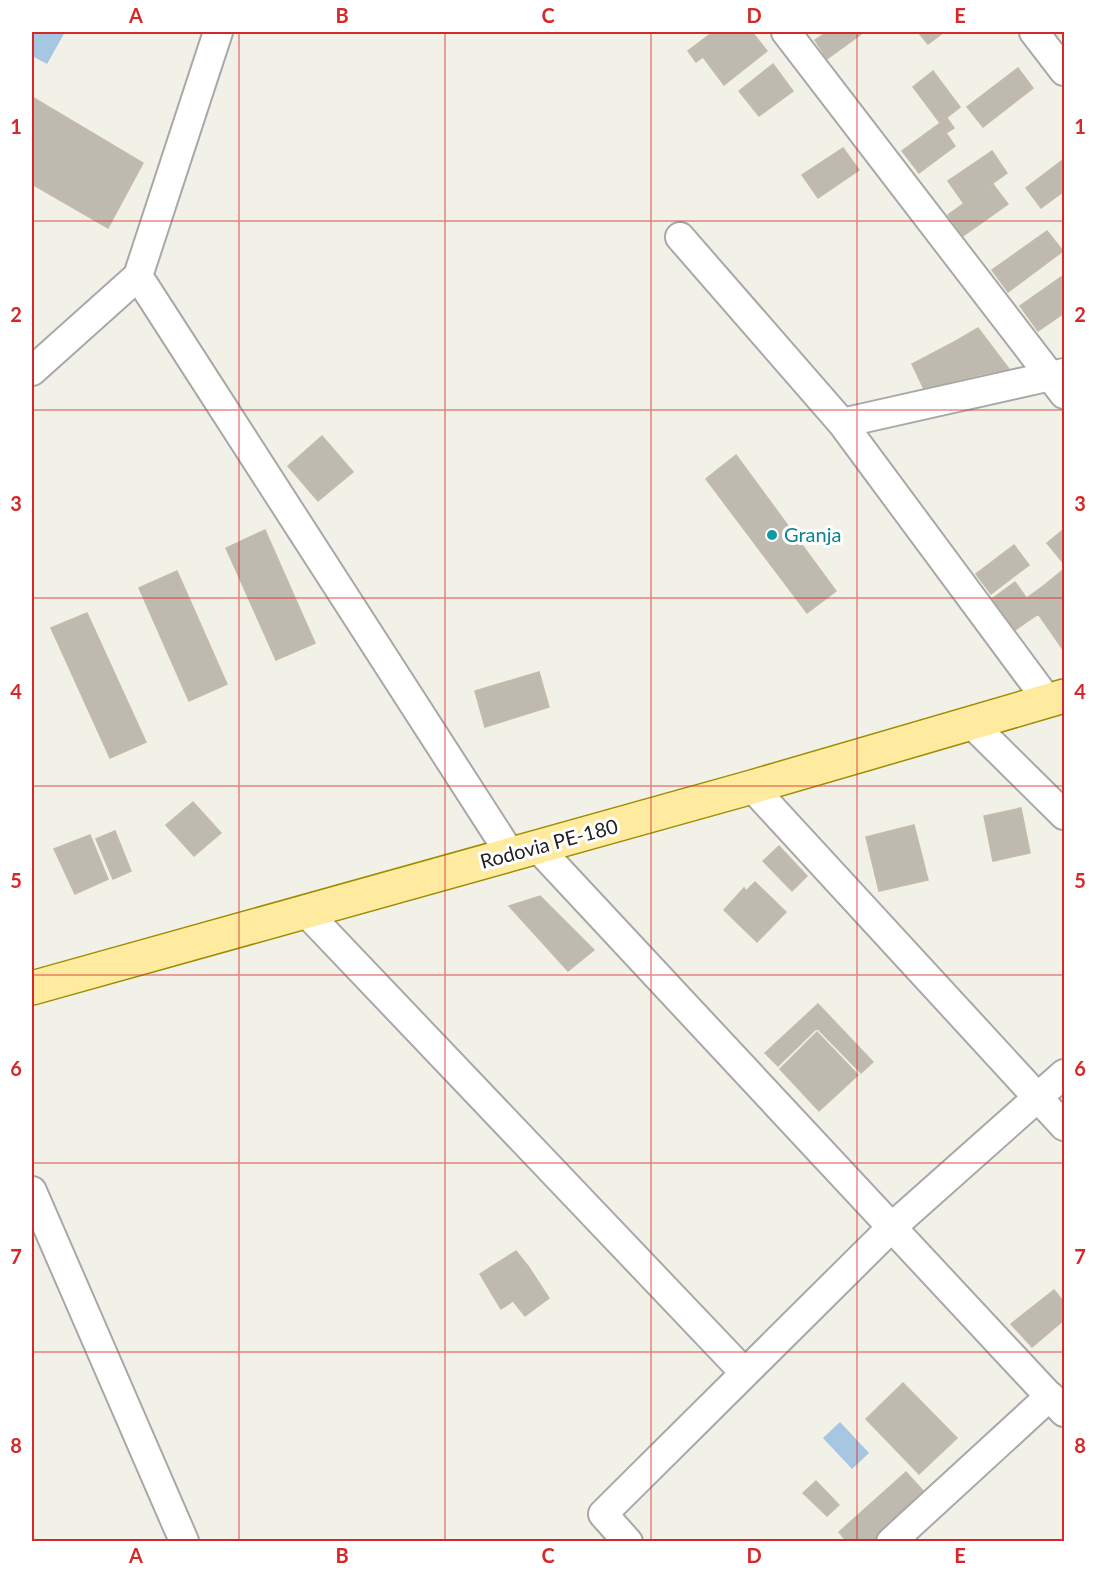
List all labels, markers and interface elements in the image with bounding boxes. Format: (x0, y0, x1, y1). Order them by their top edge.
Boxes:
text: A (128, 3, 143, 27)
text: B (335, 3, 349, 27)
text: C (541, 3, 555, 27)
text: D (746, 3, 762, 27)
text: E (954, 3, 966, 27)
text: 1 (10, 114, 22, 138)
text: 1 (1074, 114, 1086, 138)
text: 2 (10, 302, 22, 326)
text: 2 (1074, 302, 1086, 326)
text: 3 (10, 491, 22, 515)
text: 3 (1074, 491, 1086, 515)
place label: Granja (784, 522, 841, 546)
marker: Granja (765, 528, 779, 542)
text: 4 (10, 679, 22, 703)
text: 4 (1074, 679, 1086, 703)
street label: Rodovia PE-180 (477, 813, 620, 873)
text: 5 (10, 868, 22, 892)
text: 5 (1074, 868, 1086, 892)
text: 6 (10, 1056, 22, 1080)
text: 6 (1074, 1056, 1086, 1080)
text: 7 (10, 1244, 22, 1268)
text: 7 (1074, 1244, 1086, 1268)
text: 8 (10, 1433, 22, 1457)
text: 8 (1074, 1433, 1086, 1457)
text: A (128, 1543, 143, 1567)
text: B (335, 1543, 349, 1567)
text: C (541, 1543, 555, 1567)
text: D (746, 1543, 762, 1567)
text: E (954, 1543, 966, 1567)

